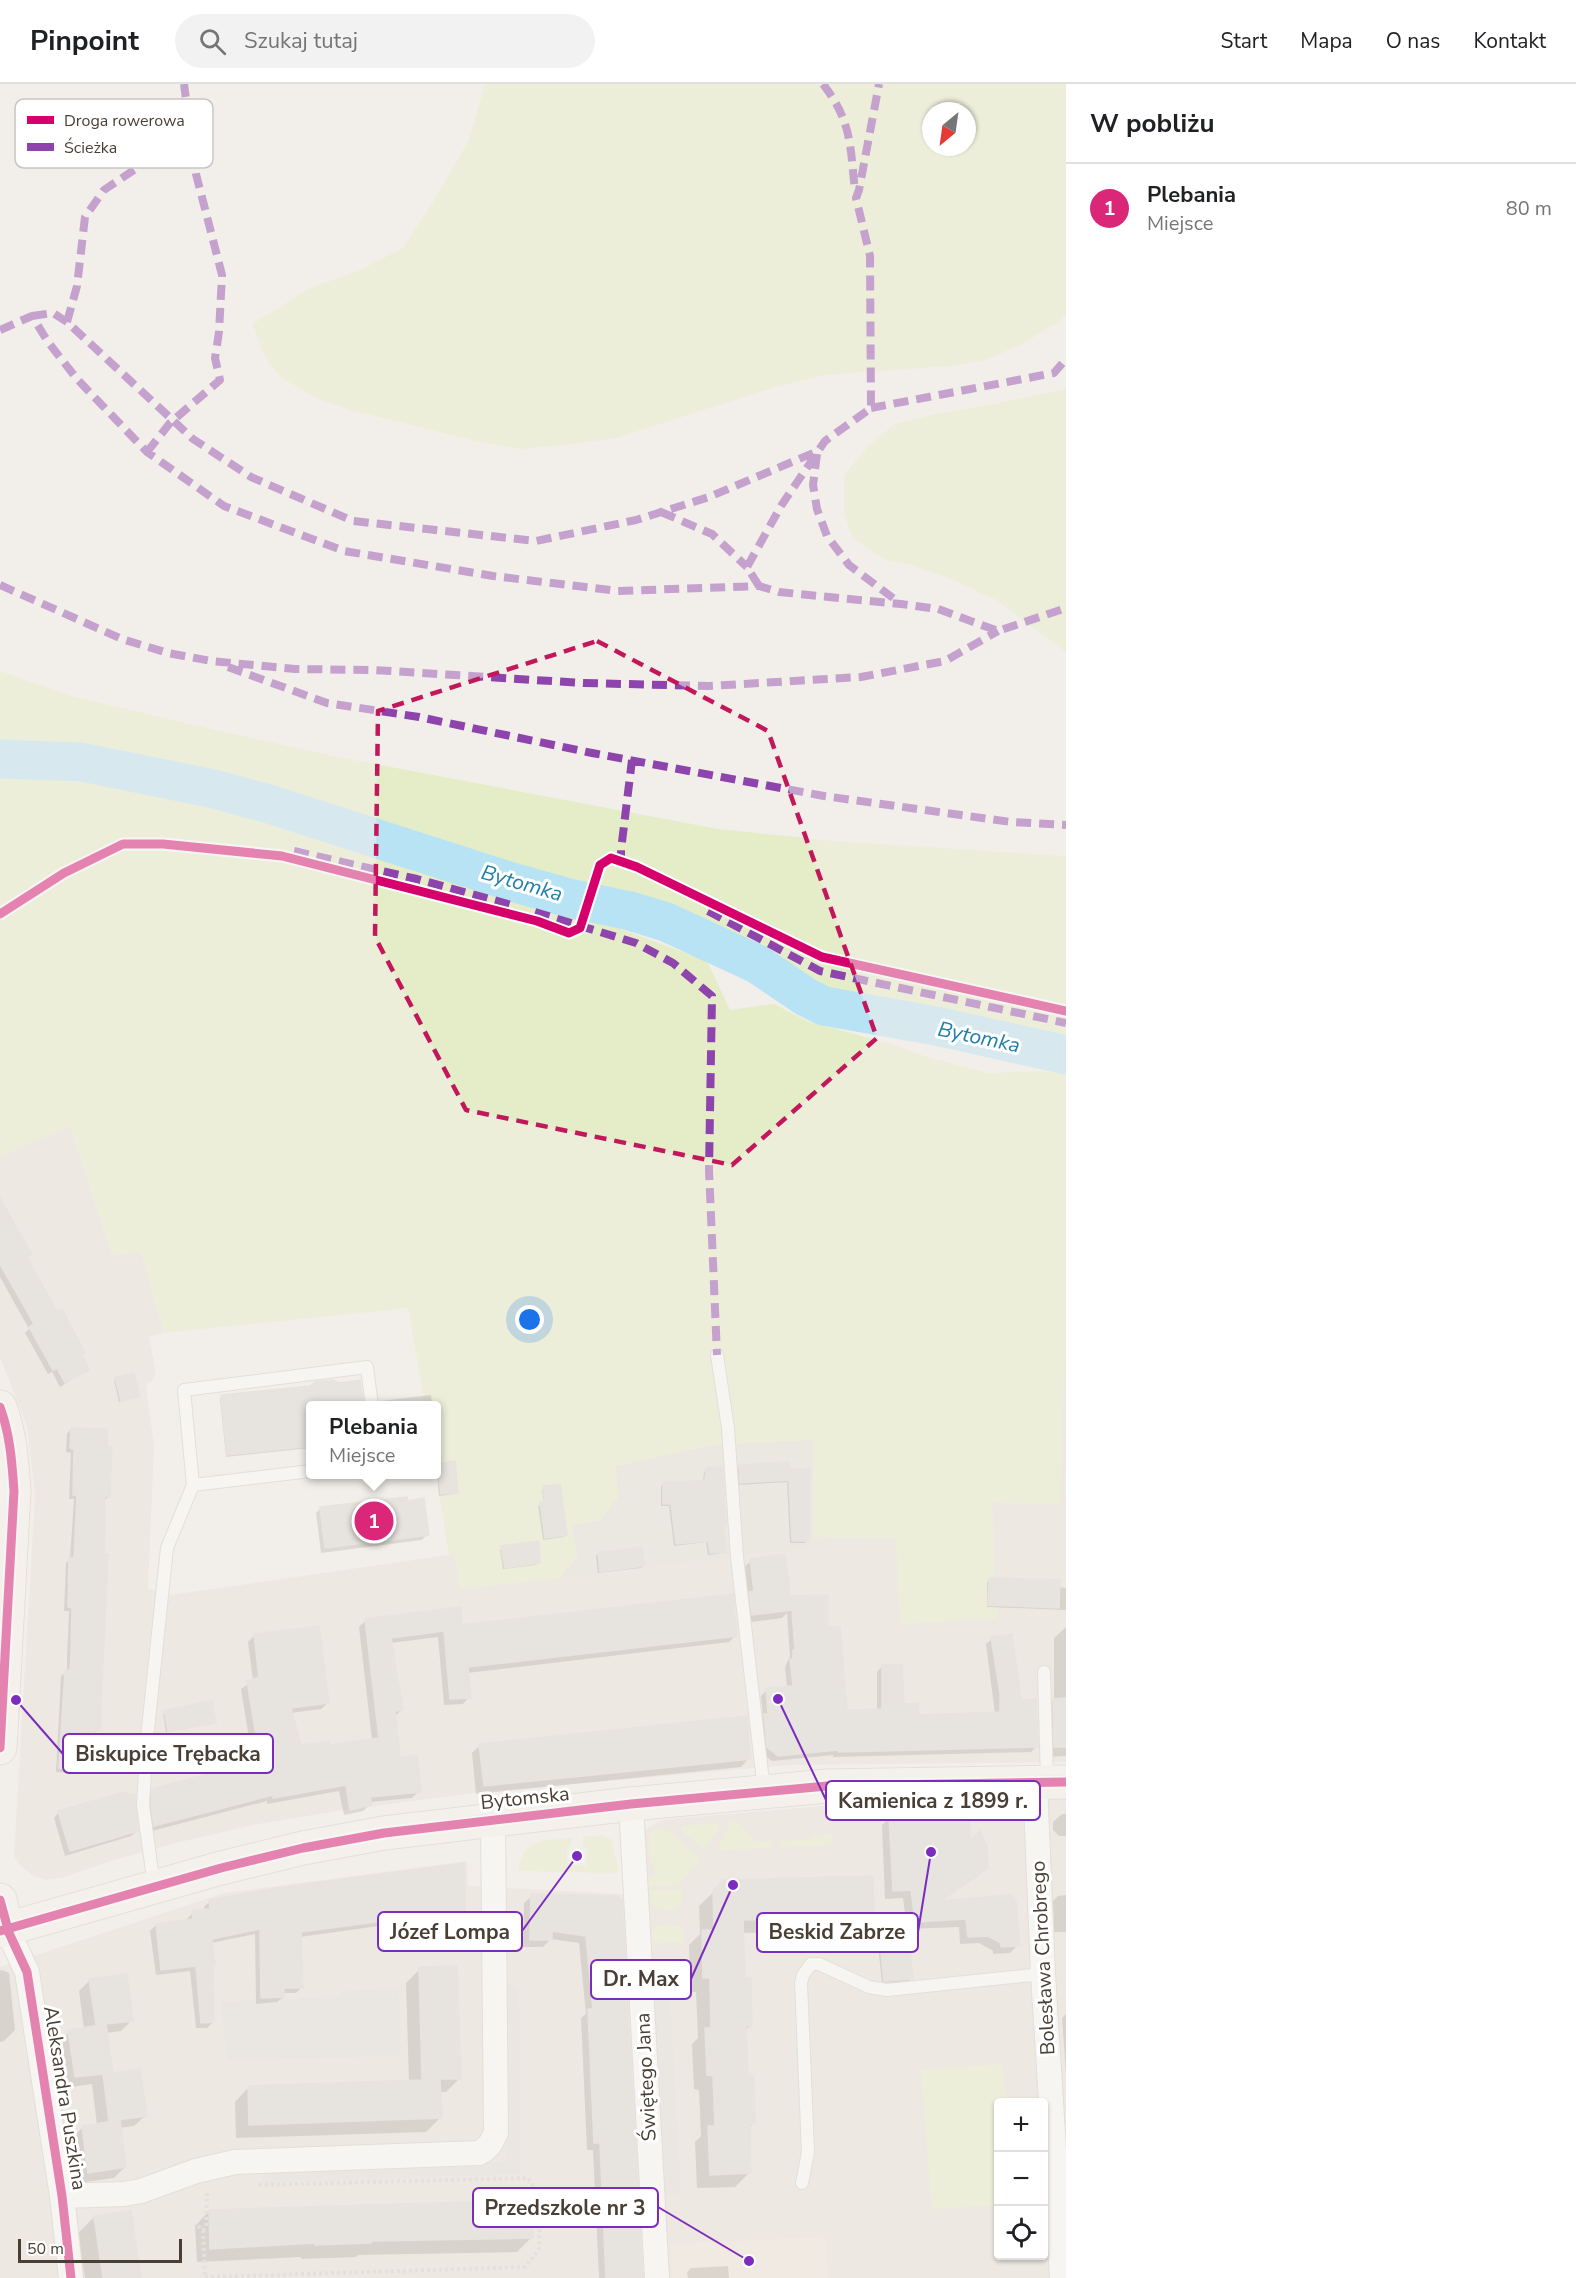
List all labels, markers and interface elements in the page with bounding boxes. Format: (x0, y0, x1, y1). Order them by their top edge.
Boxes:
search box (175, 14, 595, 68)
text: Pinpoint (30, 22, 139, 60)
icon: search (196, 25, 229, 58)
text: Szukaj tutaj (244, 26, 358, 56)
text: Start (1221, 27, 1267, 55)
text: Mapa (1300, 27, 1353, 55)
text: O nas (1386, 27, 1440, 55)
text: Kontakt (1473, 27, 1546, 55)
legend (15, 99, 213, 168)
north arrow (922, 102, 976, 156)
text: W pobliżu (1090, 106, 1214, 141)
text: Droga rowerowa (64, 110, 185, 132)
text: Ścieżka (64, 137, 117, 159)
text: Plebania (1147, 180, 1236, 210)
text: 1 (1104, 195, 1116, 222)
text: 80 m (1506, 195, 1552, 222)
text: Miejsce (1147, 210, 1213, 237)
water label: Bytomka (478, 858, 566, 908)
water label: Bytomka (935, 1015, 1023, 1059)
your location (515, 1305, 544, 1334)
popup (306, 1401, 441, 1479)
text: Plebania (329, 1412, 418, 1442)
text: Miejsce (329, 1442, 395, 1469)
pin: 1 (354, 1498, 394, 1544)
callout: Biskupice Trębacka (63, 1734, 273, 1773)
text: Biskupice Trębacka (75, 1740, 261, 1768)
street label: Bytomska (479, 1780, 571, 1816)
callout: Kamienica z 1899 r. (826, 1781, 1040, 1820)
text: Kamienica z 1899 r. (838, 1787, 1028, 1815)
street label: Bolesława Chrobrego (1024, 1860, 1062, 2056)
callout: Józef Lompa (378, 1912, 522, 1951)
callout: Beskid Zabrze (757, 1913, 918, 1952)
text: Józef Lompa (389, 1918, 510, 1946)
text: Beskid Zabrze (768, 1918, 906, 1946)
callout: Dr. Max (591, 1960, 691, 1999)
text: Dr. Max (603, 1965, 679, 1993)
street label: Aleksandra Puszkina (37, 2004, 93, 2192)
street label: Świętego Jana (629, 2012, 663, 2142)
map controls (994, 2098, 1048, 2260)
button: + (994, 2098, 1048, 2152)
button: − (994, 2152, 1048, 2206)
callout: Przedszkole nr 3 (473, 2188, 658, 2227)
text: Przedszkole nr 3 (484, 2194, 646, 2222)
button: locate (994, 2206, 1048, 2260)
scale bar (18, 2236, 182, 2264)
text: 50 m (27, 2238, 64, 2260)

